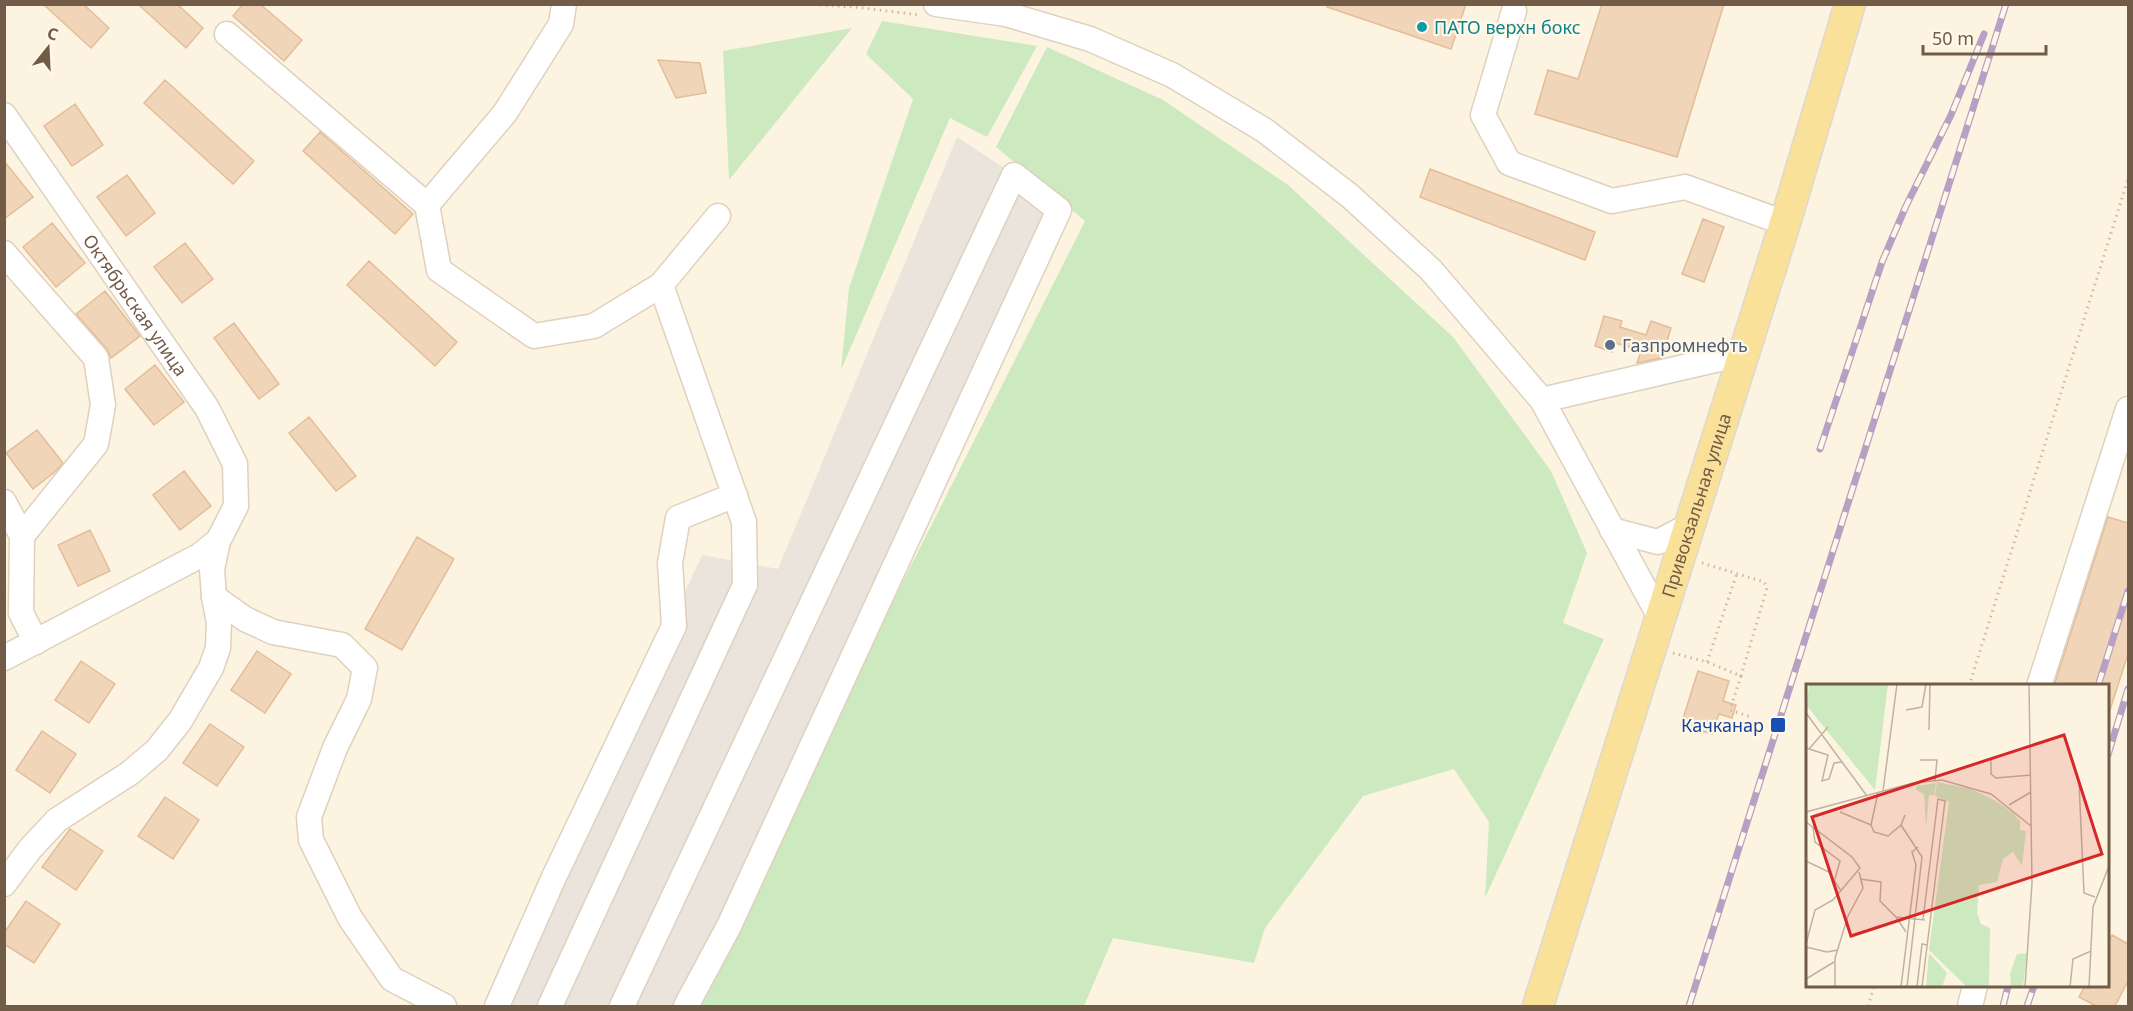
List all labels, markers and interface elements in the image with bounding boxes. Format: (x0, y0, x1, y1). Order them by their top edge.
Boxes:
place label: ПАТО верхн бокс (1434, 15, 1581, 39)
north arrow (18, 18, 78, 78)
scale bar (1923, 18, 2046, 56)
marker: ПАТО верхн бокс (1415, 20, 1429, 34)
text: С (44, 22, 61, 46)
text: 50 m (1932, 26, 1974, 50)
street label: Октябрьская улица (78, 229, 193, 381)
place label: Газпромнефть (1622, 333, 1748, 357)
marker: Газпромнефть (1603, 338, 1617, 352)
street label: Привокзальная улица (1656, 410, 1736, 601)
inset map (1806, 684, 2109, 987)
place label: Качканар (1681, 713, 1764, 737)
marker: Качканар (1769, 716, 1787, 734)

